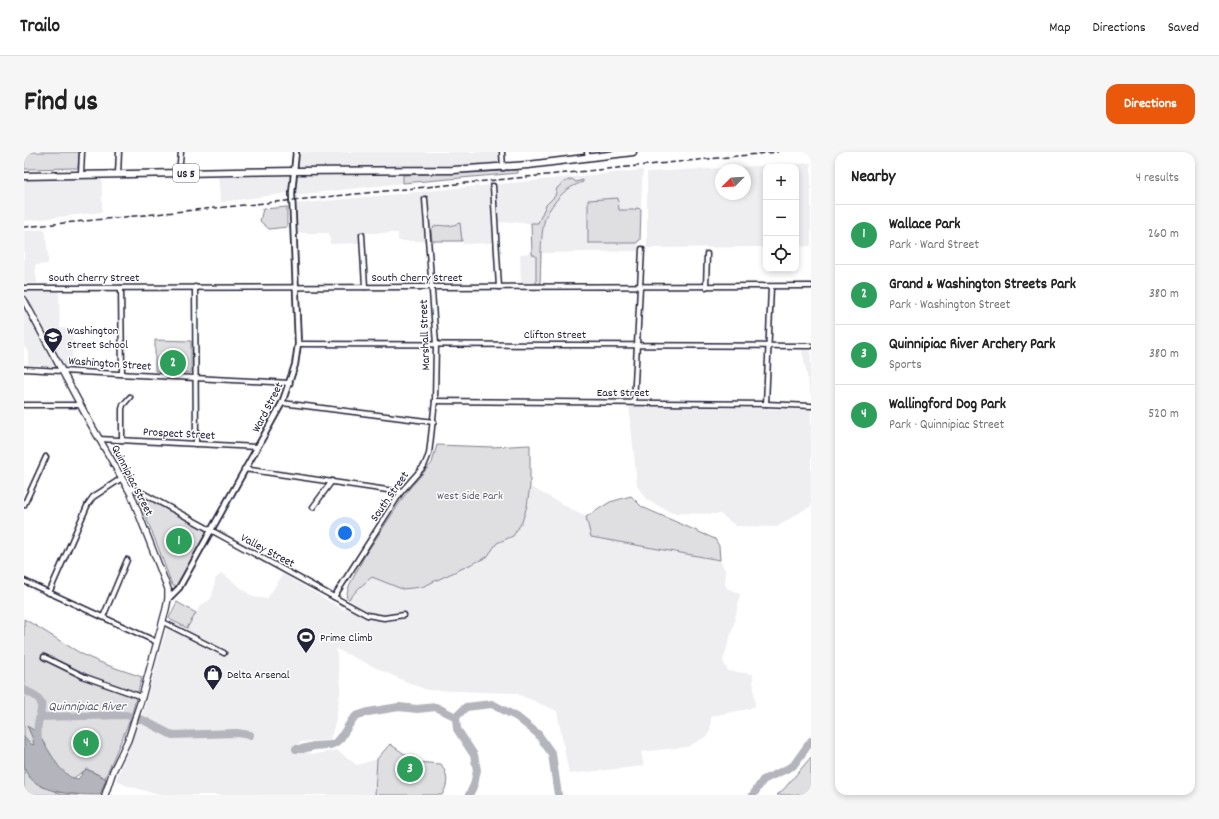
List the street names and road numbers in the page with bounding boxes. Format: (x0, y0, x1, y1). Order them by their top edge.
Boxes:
road number: US 5 (173, 164, 199, 182)
street label: South Cherry Street (49, 270, 140, 287)
street label: South Cherry Street (372, 270, 463, 287)
street label: Marshall Street (416, 299, 435, 371)
street label: Clifton Street (524, 327, 587, 344)
street label: Washington Street (68, 353, 153, 376)
street label: Ward Street (248, 379, 289, 436)
street label: East Street (597, 385, 650, 402)
street label: Prospect Street (142, 424, 216, 445)
street label: Quinnipiac Street (106, 442, 157, 520)
street label: South Street (367, 468, 414, 525)
street label: Valley Street (237, 530, 298, 573)

